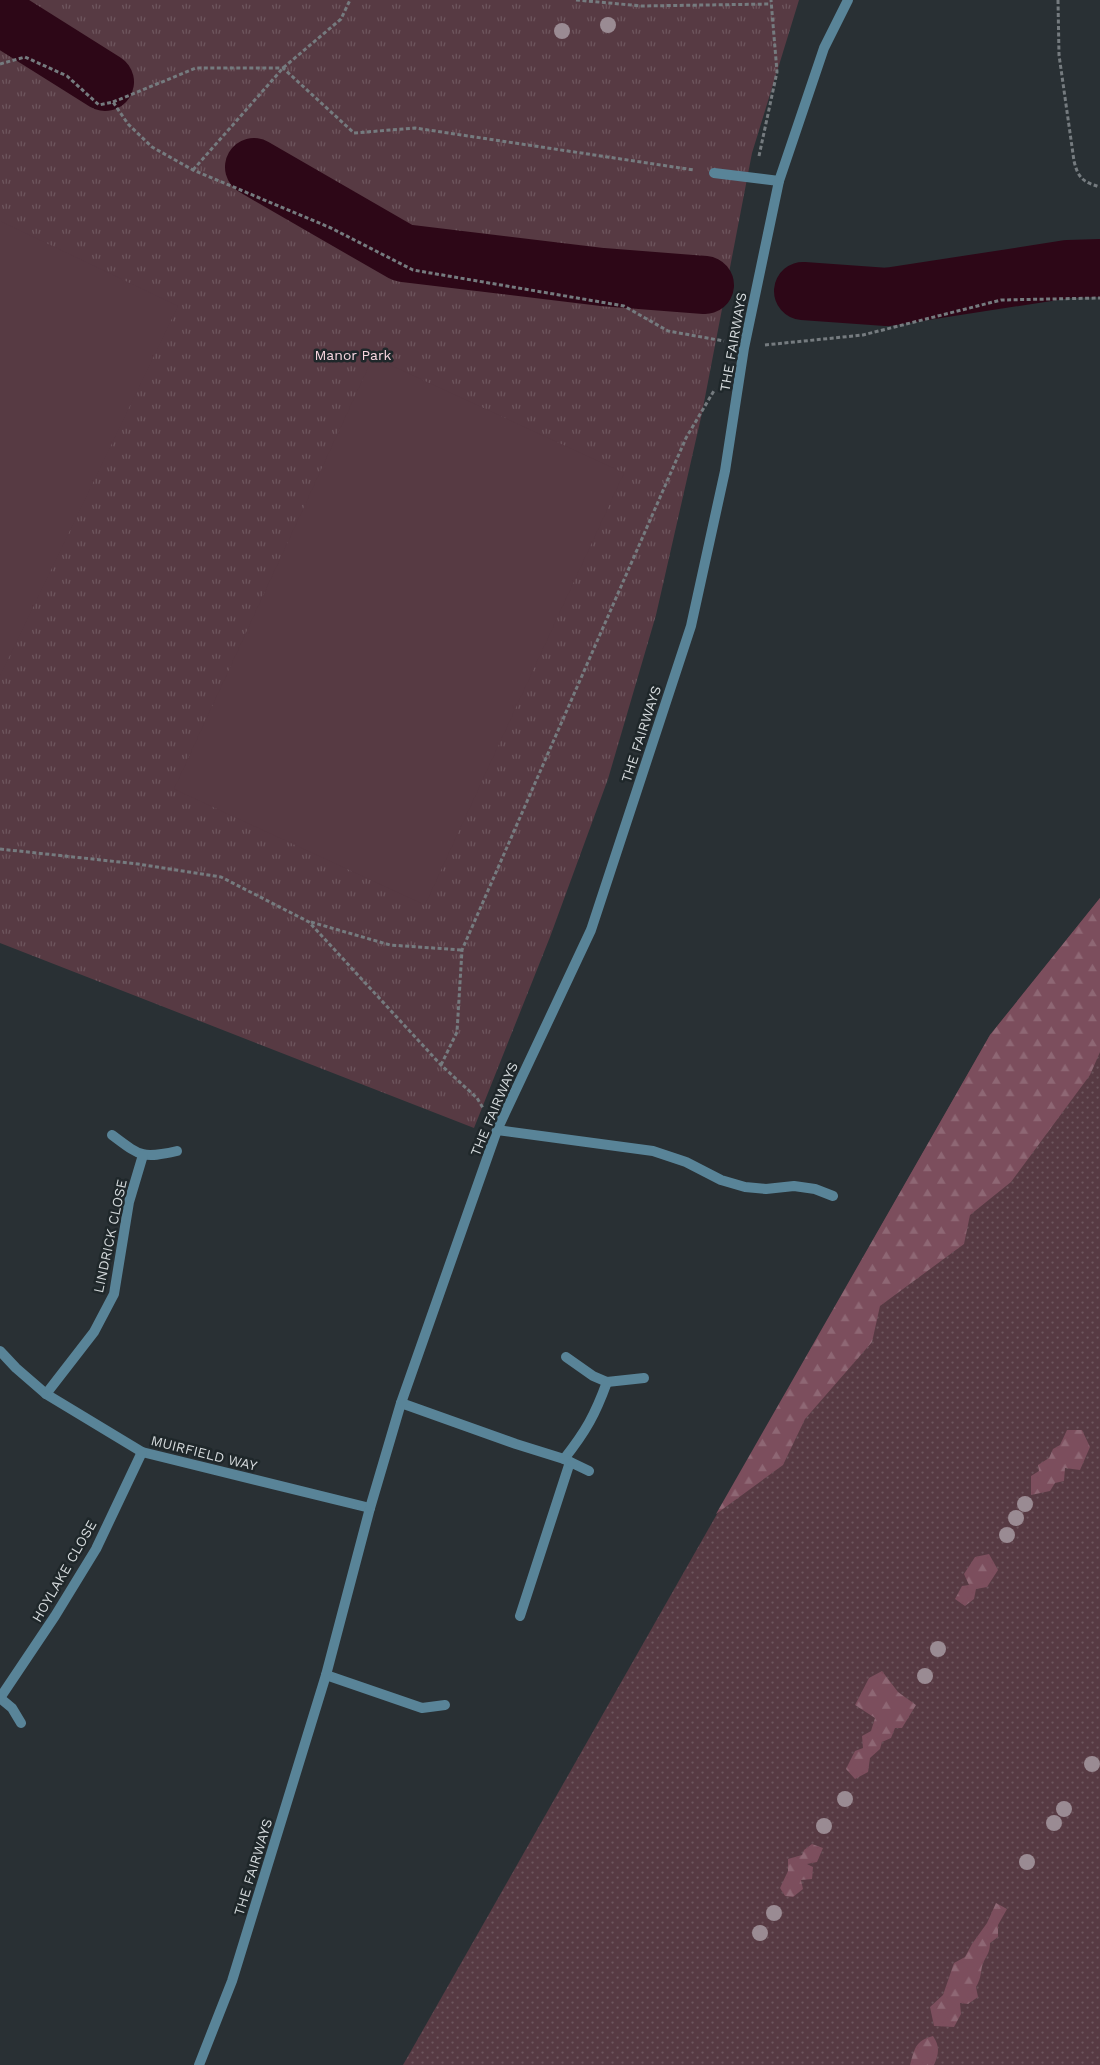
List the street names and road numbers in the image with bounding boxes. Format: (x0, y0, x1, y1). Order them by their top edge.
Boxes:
street label: THE FAIRWAYS (716, 291, 750, 393)
street label: THE FAIRWAYS (618, 684, 664, 784)
street label: THE FAIRWAYS (467, 1060, 521, 1158)
street label: LINDRICK CLOSE (90, 1178, 130, 1294)
street label: MUIRFIELD WAY (149, 1432, 259, 1474)
street label: HOYLAKE CLOSE (28, 1517, 100, 1625)
street label: THE FAIRWAYS (231, 1817, 275, 1917)

